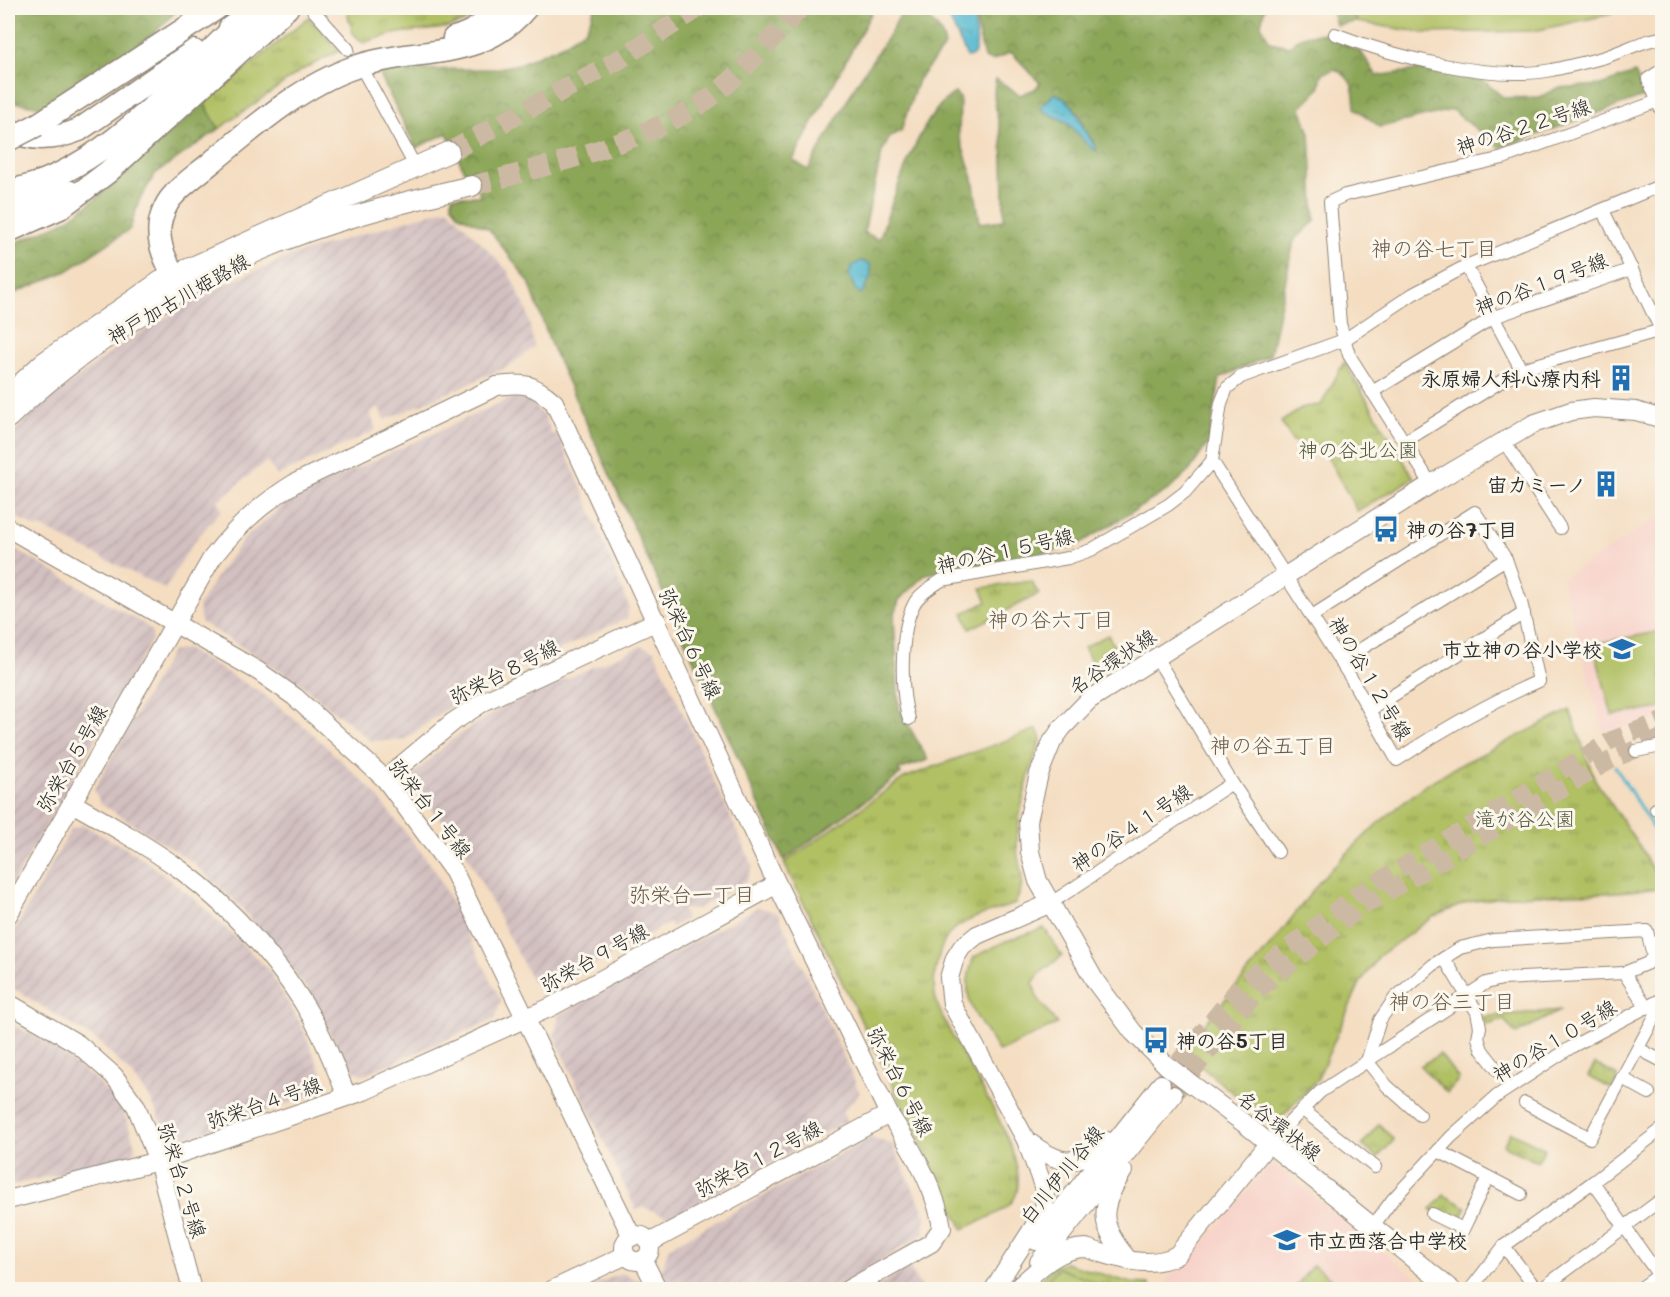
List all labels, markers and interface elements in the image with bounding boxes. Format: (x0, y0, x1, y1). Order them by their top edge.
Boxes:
street label: 神の谷２２号線 (1452, 92, 1594, 160)
district label: 神の谷七丁目 (1371, 234, 1497, 261)
street label: 神の谷１９号線 (1471, 246, 1611, 320)
street label: 神戸加古川姫路線 (102, 247, 254, 349)
building icon: 永原婦人科心療内科 (1606, 363, 1636, 393)
place label: 永原婦人科心療内科 (1421, 365, 1601, 391)
park label: 神の谷北公園 (1298, 436, 1418, 462)
building icon: 宙カミーノ (1591, 469, 1621, 499)
place label: 宙カミーノ (1488, 471, 1586, 497)
bus stop icon: 神の谷7丁目 (1371, 514, 1401, 544)
place label: 神の谷7丁目 (1406, 516, 1517, 542)
street label: 神の谷１５号線 (934, 522, 1076, 578)
street label: 弥栄台６号線 (654, 583, 728, 703)
district label: 神の谷六丁目 (988, 605, 1114, 632)
street label: 神の谷１２号線 (1324, 611, 1418, 745)
street label: 名谷環状線 (1063, 622, 1161, 700)
street label: 弥栄台８号線 (445, 632, 563, 710)
school or university icon: 市立神の谷小学校 (1607, 634, 1637, 664)
place label: 市立神の谷小学校 (1442, 636, 1602, 662)
street label: 弥栄台５号線 (30, 700, 112, 816)
district label: 神の谷五丁目 (1210, 731, 1336, 758)
street label: 弥栄台１号線 (384, 753, 478, 863)
street label: 神の谷４１号線 (1066, 777, 1196, 877)
park label: 滝が谷公園 (1475, 805, 1575, 831)
district label: 弥栄台一丁目 (629, 880, 755, 907)
street label: 弥栄台９号線 (535, 917, 653, 997)
district label: 神の谷三丁目 (1389, 987, 1515, 1014)
street label: 神の谷１０号線 (1487, 993, 1621, 1087)
street label: 弥栄台６号線 (862, 1022, 940, 1140)
bus stop icon: 神の谷5丁目 (1141, 1025, 1171, 1055)
place label: 神の谷5丁目 (1176, 1027, 1288, 1053)
street label: 弥栄台４号線 (203, 1070, 325, 1134)
street label: 名谷環状線 (1233, 1084, 1327, 1166)
street label: 弥栄台１２号線 (690, 1114, 826, 1202)
street label: 弥栄台２号線 (153, 1119, 213, 1241)
street label: 白川伊川谷線 (1013, 1119, 1109, 1229)
school or university icon: 市立西落合中学校 (1272, 1225, 1302, 1255)
place label: 市立西落合中学校 (1307, 1227, 1467, 1253)

